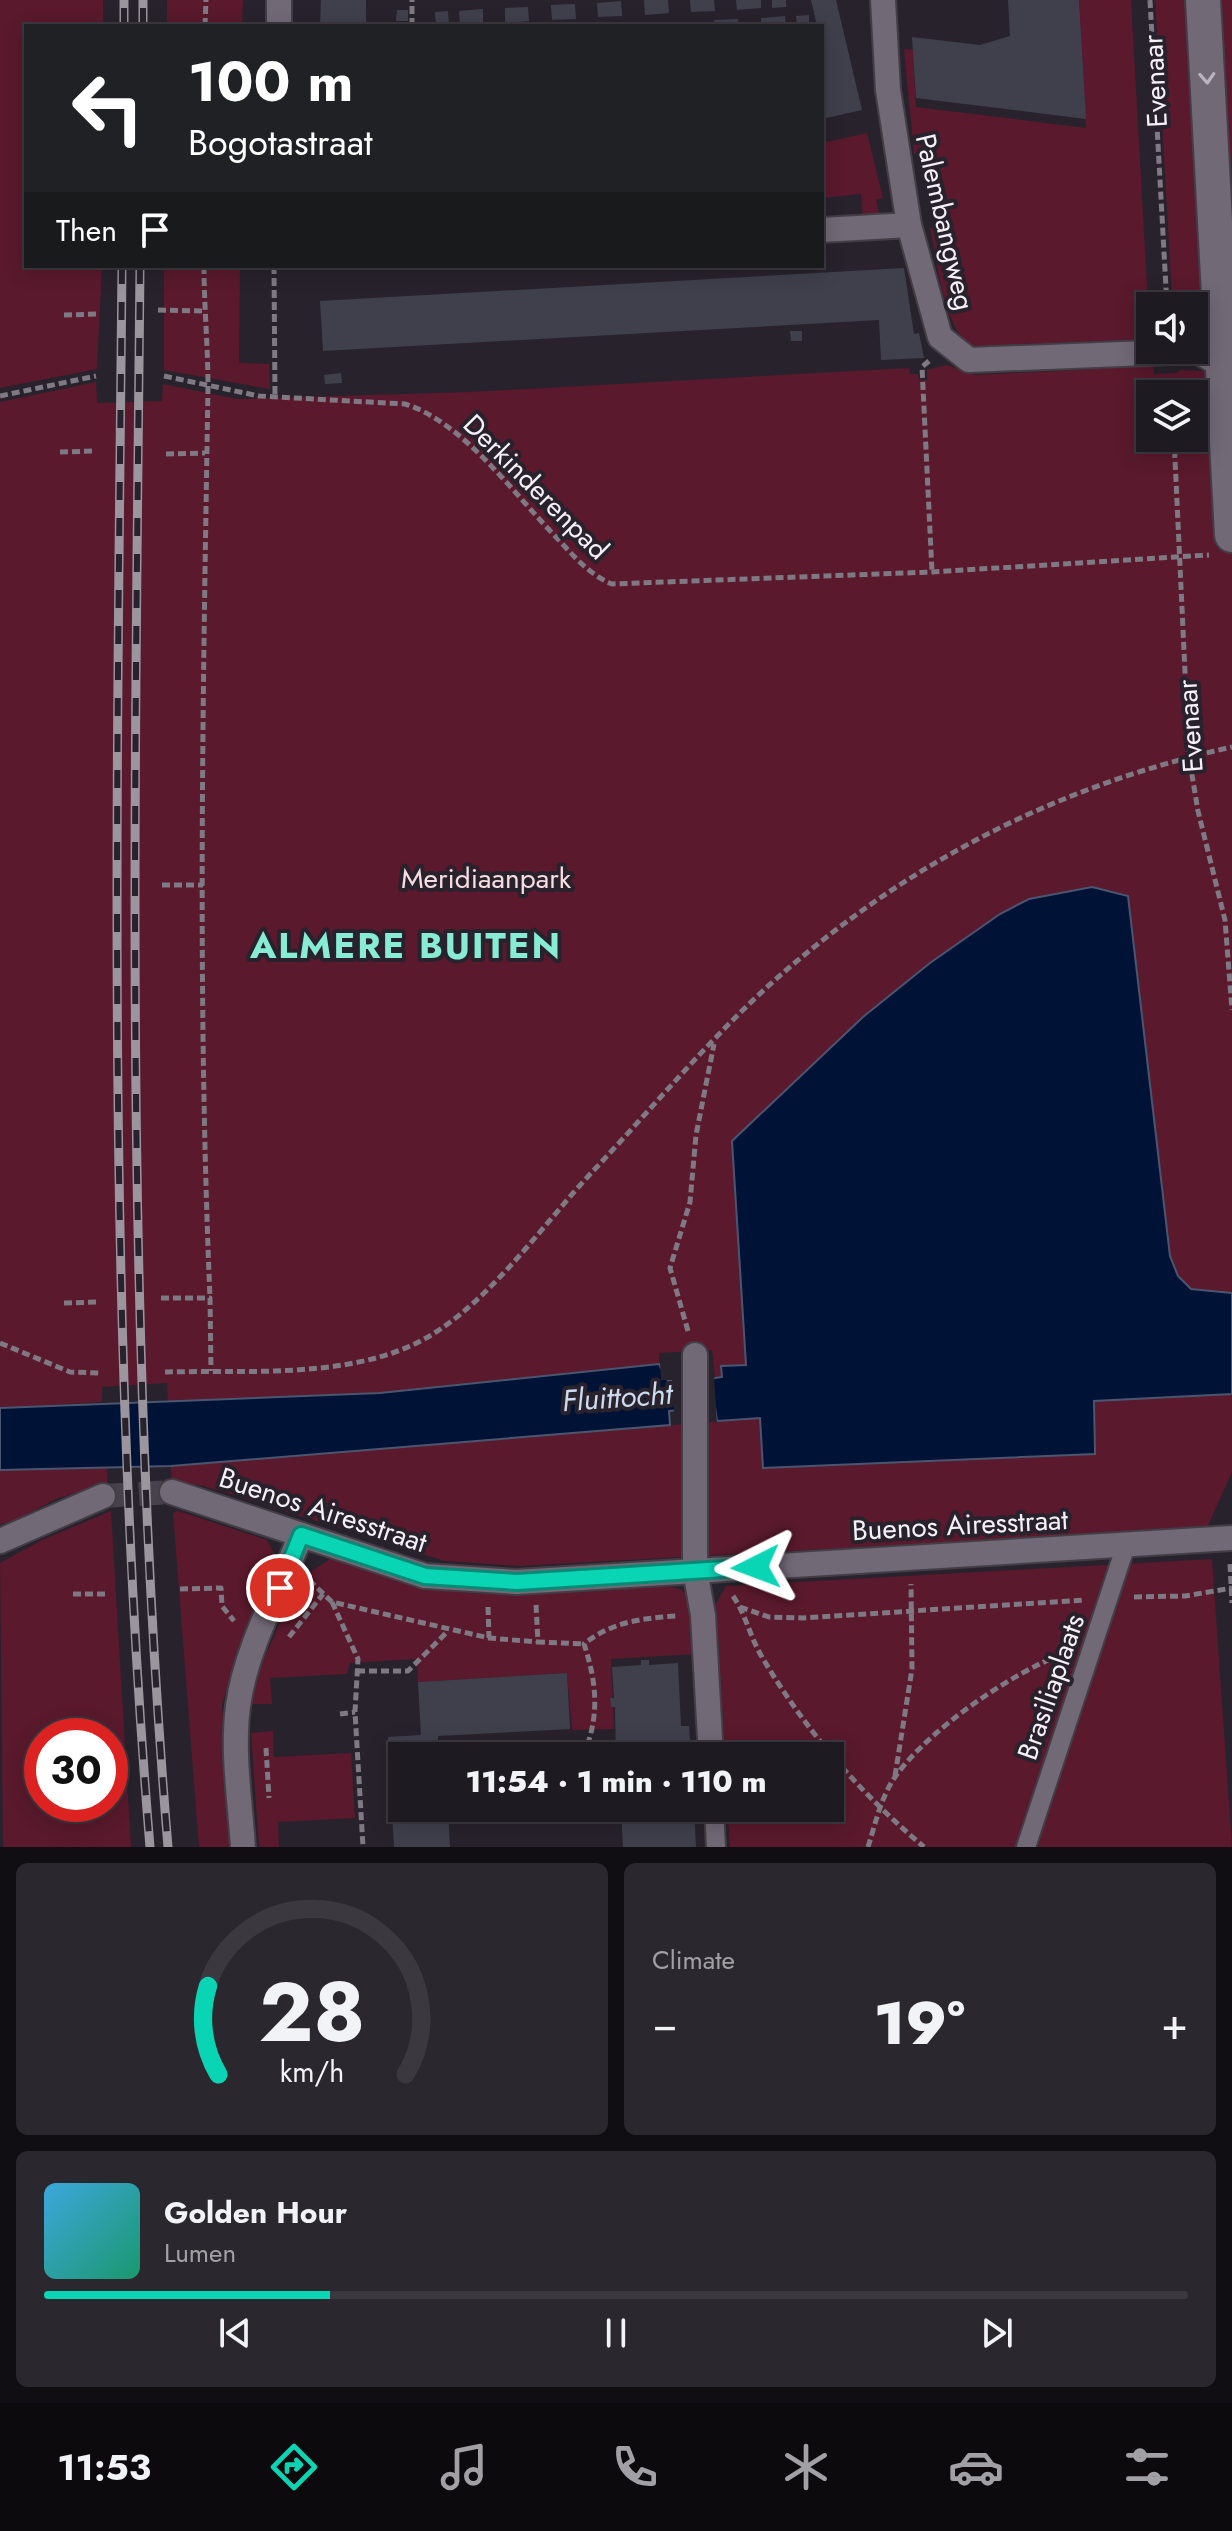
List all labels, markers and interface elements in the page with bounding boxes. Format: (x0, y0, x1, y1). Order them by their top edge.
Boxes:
street label: Evenaar (1132, 33, 1178, 128)
text: 100 m (188, 41, 353, 122)
icon: left (56, 56, 160, 160)
one-way arrow (1198, 72, 1215, 85)
text: Bogotastraat (188, 116, 373, 168)
street label: Palembangweg (905, 130, 985, 314)
icon: arrive (133, 208, 177, 252)
text: Then (56, 209, 117, 252)
map controls (1136, 292, 1208, 452)
button: sound (1136, 292, 1208, 364)
button: layers (1136, 380, 1208, 452)
street label: Derkinderenpad (454, 405, 618, 569)
street label: Evenaar (1166, 678, 1214, 774)
park label: Meridiaanpark (401, 858, 572, 899)
district label: ALMERE BUITEN (249, 919, 562, 971)
water label: Fluittocht (561, 1372, 675, 1422)
street label: Buenos Airesstraat (214, 1457, 432, 1563)
street label: Buenos Airesstraat (851, 1499, 1069, 1551)
position arrow (714, 1525, 798, 1609)
pin (246, 1554, 314, 1622)
icon: arrive (258, 1566, 302, 1610)
street label: Brasiliaplaats (1007, 1609, 1095, 1765)
speed limit sign: 30 (24, 1718, 128, 1822)
text: 11:54 · 1 min · 110 m (465, 1760, 767, 1803)
text: Climate (652, 1941, 735, 1979)
text: 28 (259, 1952, 365, 2072)
text: 19° (874, 1980, 965, 2067)
text: − (652, 1992, 678, 2056)
text: + (1161, 1992, 1188, 2056)
text: km/h (280, 2051, 344, 2093)
text: Golden Hour (164, 2191, 347, 2234)
text: Lumen (164, 2234, 236, 2272)
icon: previous (213, 2311, 257, 2355)
icon: pause (594, 2311, 638, 2355)
icon: next (975, 2311, 1019, 2355)
icon: directions (266, 2439, 322, 2495)
icon: music (436, 2439, 492, 2495)
icon: phone (607, 2439, 663, 2495)
icon: climate (778, 2439, 834, 2495)
icon: car (948, 2439, 1004, 2495)
icon: filters (1119, 2439, 1175, 2495)
text: 11:53 (57, 2441, 151, 2493)

